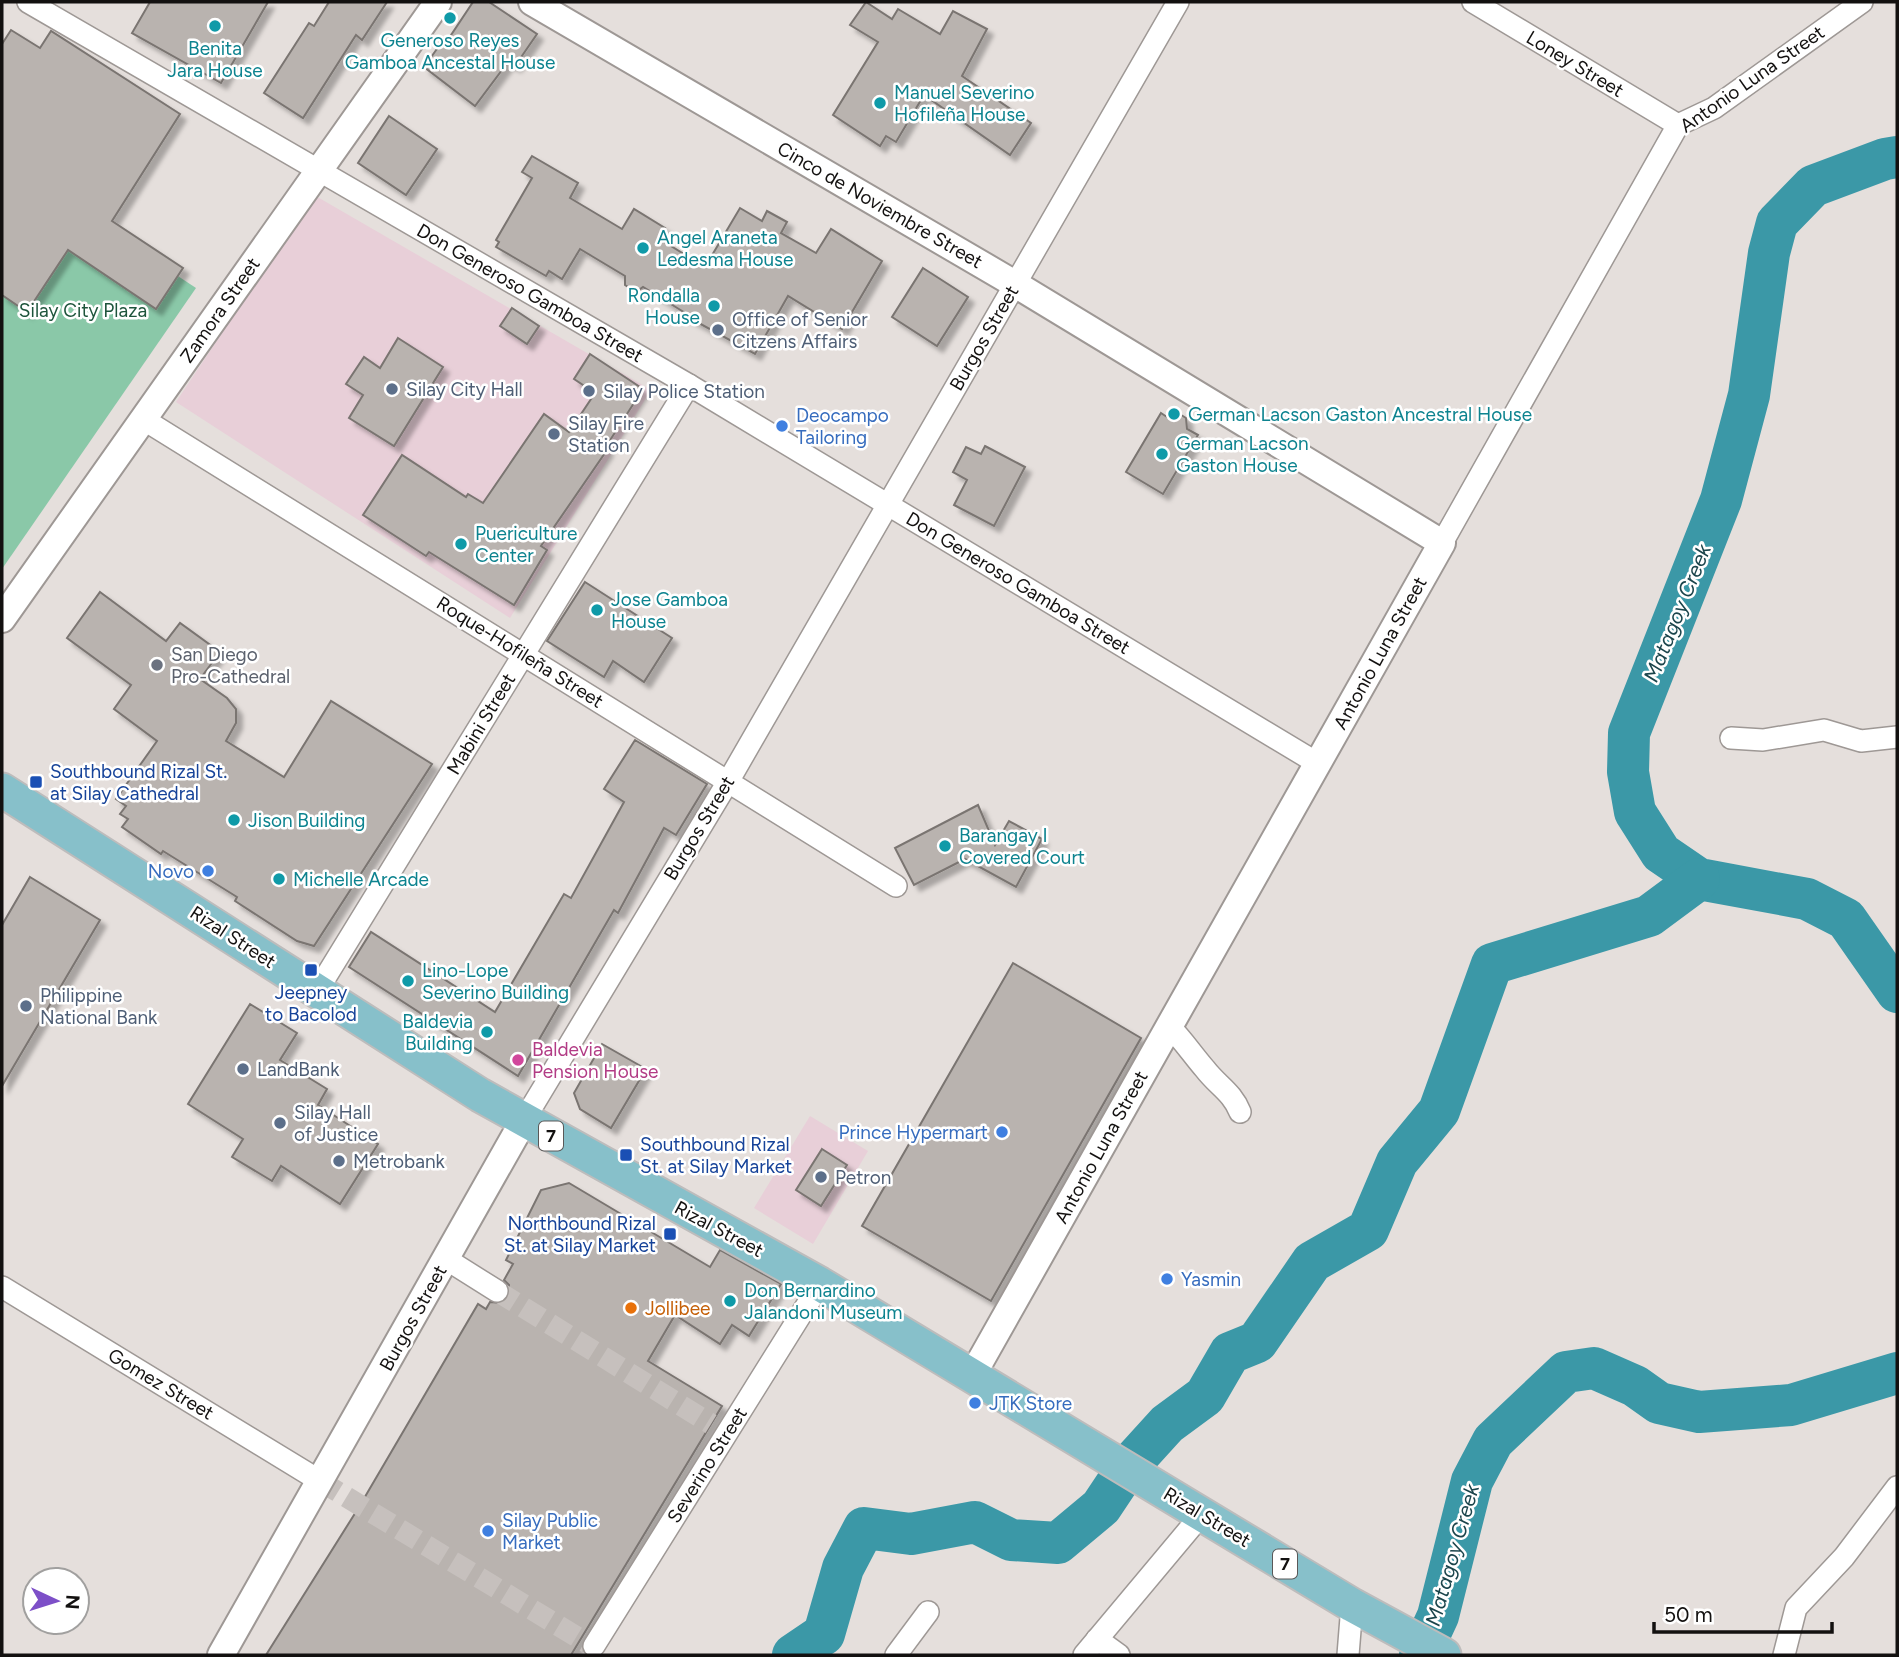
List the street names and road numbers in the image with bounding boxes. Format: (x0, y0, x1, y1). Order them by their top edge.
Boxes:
street label: Antonio Luna Street (1675, 21, 1829, 137)
street label: Loney Street (1522, 26, 1628, 102)
street label: Cinco de Noviembre Street (773, 137, 987, 273)
street label: Don Generoso Gamboa Street (413, 219, 647, 367)
street label: Zamora Street (175, 253, 265, 367)
street label: Burgos Street (945, 281, 1023, 395)
street label: Don Generoso Gamboa Street (902, 507, 1134, 659)
street label: Antonio Luna Street (1328, 573, 1432, 733)
street label: Roque-Hofileña Street (432, 591, 608, 713)
street label: Mabini Street (442, 669, 520, 779)
street label: Burgos Street (659, 772, 739, 884)
street label: Rizal Street (186, 901, 280, 973)
street label: Antonio Luna Street (1049, 1067, 1153, 1227)
road number: 7 (539, 1121, 563, 1150)
street label: Rizal Street (671, 1196, 767, 1262)
street label: Burgos Street (374, 1261, 452, 1375)
street label: Gomez Street (104, 1343, 218, 1425)
street label: Severino Street (662, 1403, 752, 1527)
street label: Rizal Street (1159, 1482, 1255, 1552)
road number: 7 (1273, 1549, 1297, 1578)

